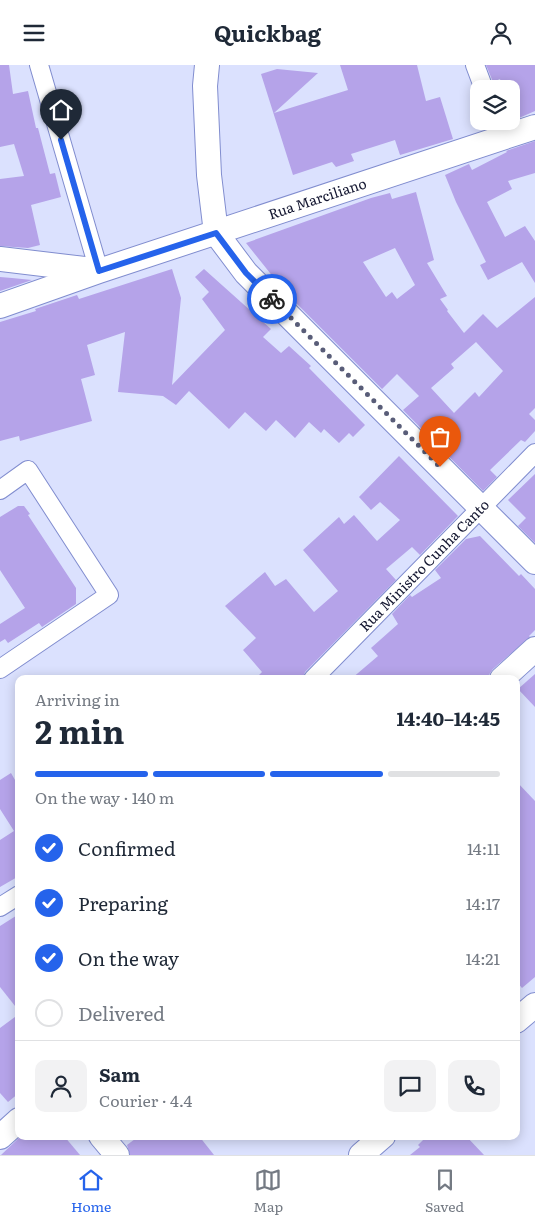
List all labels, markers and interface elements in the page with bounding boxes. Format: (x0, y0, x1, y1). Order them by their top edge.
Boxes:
text: Quickbag (214, 16, 321, 49)
icon: menu (20, 19, 48, 47)
icon: person (487, 19, 515, 47)
map controls (470, 80, 520, 130)
button: layers (470, 80, 520, 130)
pin (40, 89, 82, 140)
icon: home (47, 96, 75, 124)
street label: Rua Marciliano (265, 172, 369, 223)
courier (247, 274, 297, 324)
icon: bike (258, 285, 286, 313)
pin (419, 416, 461, 467)
icon: bag (426, 423, 454, 451)
street label: Rua Ministro Cunha Canto (354, 495, 493, 635)
text: Arriving in (35, 687, 120, 711)
text: 14:40–14:45 (396, 704, 500, 732)
text: 2 min (35, 706, 124, 754)
text: On the way · 140 m (35, 785, 174, 809)
icon: check (35, 834, 63, 862)
text: Confirmed (78, 834, 176, 862)
text: 14:11 (467, 836, 500, 860)
icon: check (35, 889, 63, 917)
text: Preparing (78, 889, 168, 917)
text: 14:17 (466, 891, 500, 915)
icon: check (35, 944, 63, 972)
text: On the way (78, 944, 179, 972)
text: 14:21 (466, 946, 500, 970)
text: Delivered (78, 999, 165, 1027)
button: person (35, 1060, 87, 1112)
text: Sam (99, 1060, 140, 1088)
button: chat (384, 1060, 436, 1112)
button: phone (448, 1060, 500, 1112)
text: Courier · 4.4 (99, 1088, 192, 1112)
tab: Home (71, 1166, 111, 1216)
tab: Map (253, 1166, 283, 1216)
tab: Saved (425, 1166, 464, 1216)

